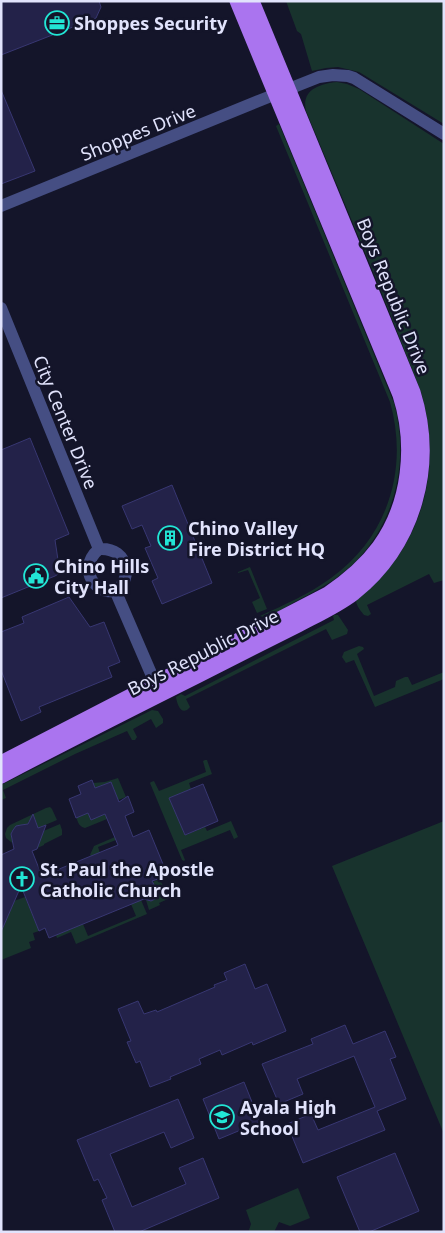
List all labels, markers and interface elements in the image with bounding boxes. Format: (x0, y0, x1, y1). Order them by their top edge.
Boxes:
office icon: Shoppes Security (44, 10, 70, 36)
place label: Shoppes Security (74, 11, 228, 35)
street label: Shoppes Drive (77, 98, 199, 166)
street label: Boys Republic Drive (352, 214, 436, 378)
street label: City Center Drive (28, 352, 104, 492)
place label: Chino Valley Fire District HQ (188, 516, 325, 561)
building icon: Chino Valley Fire District HQ (157, 525, 183, 551)
place label: Chino Hills City Hall (54, 554, 149, 599)
public building icon: Chino Hills City Hall (23, 563, 49, 589)
street label: Boys Republic Drive (123, 604, 283, 700)
place label: St. Paul the Apostle Catholic Church (40, 857, 214, 902)
church icon: St. Paul the Apostle Catholic Church (9, 866, 35, 892)
place label: Ayala High School (240, 1095, 337, 1140)
school or university icon: Ayala High School (209, 1104, 235, 1130)

